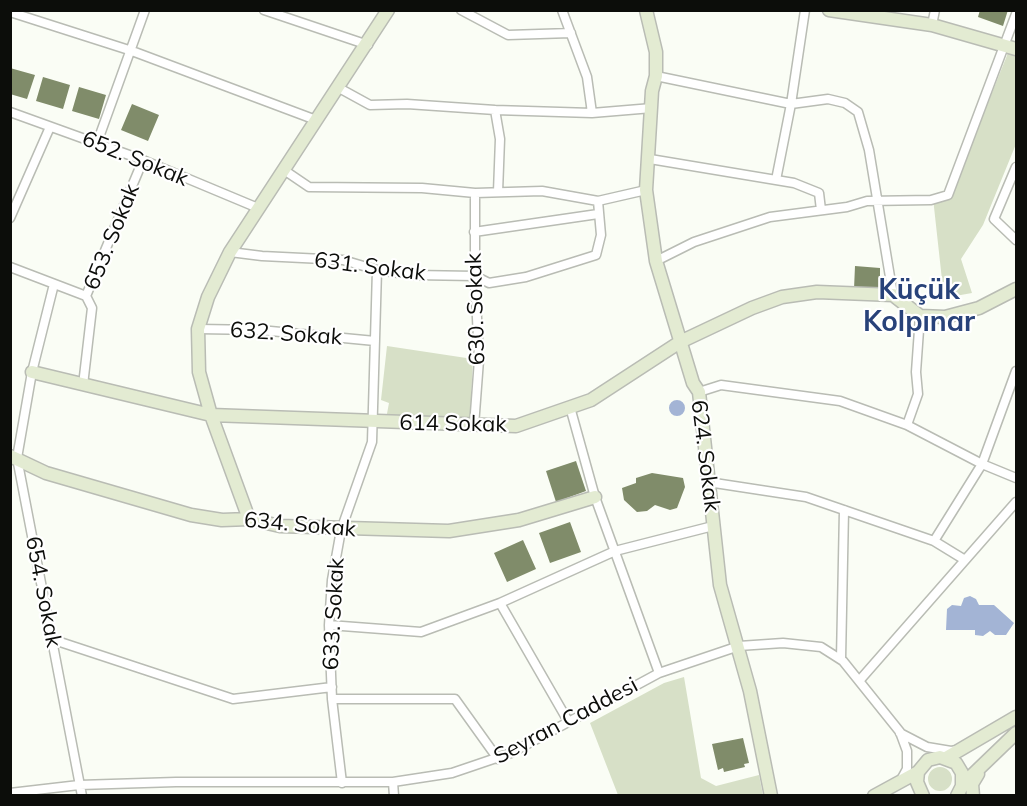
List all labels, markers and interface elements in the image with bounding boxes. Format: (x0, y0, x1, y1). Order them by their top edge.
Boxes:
street label: 652. Sokak (78, 126, 192, 192)
street label: 653. Sokak (79, 180, 145, 294)
street label: 631. Sokak (313, 247, 427, 287)
street label: 630. Sokak (461, 252, 491, 366)
district label: Küçük Kolpınar (863, 274, 975, 340)
street label: 632. Sokak (229, 317, 343, 351)
street label: 624. Sokak (685, 399, 725, 513)
street label: 614 Sokak (399, 410, 507, 438)
street label: 634. Sokak (243, 507, 357, 543)
street label: 654. Sokak (19, 534, 67, 650)
street label: 633. Sokak (318, 557, 350, 671)
street label: Seyran Caddesi (489, 672, 643, 770)

